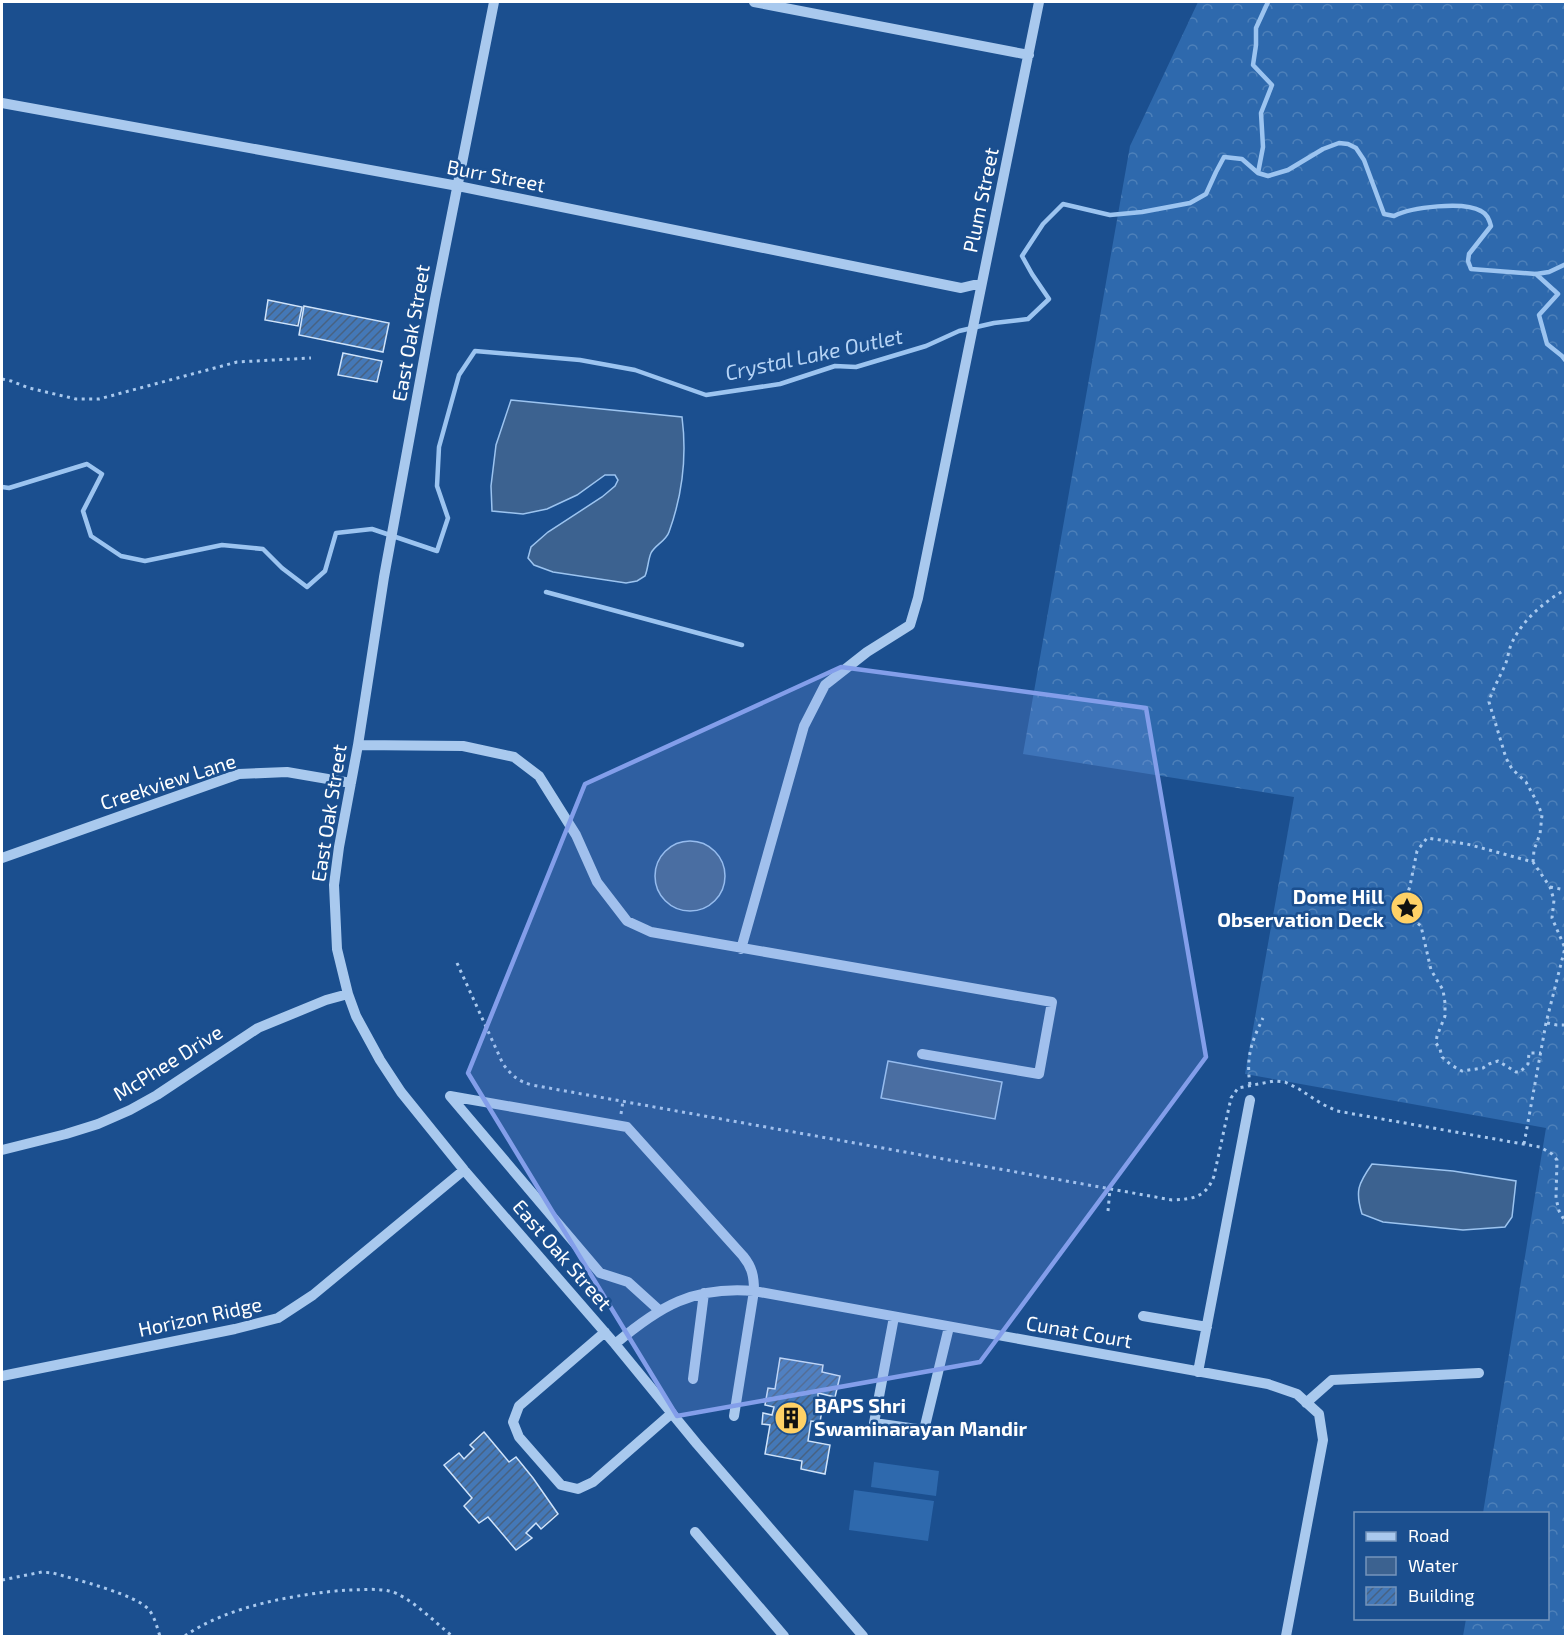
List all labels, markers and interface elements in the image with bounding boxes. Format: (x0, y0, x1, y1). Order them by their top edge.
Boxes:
street label: Plum Street (957, 145, 1003, 254)
street label: Burr Street (445, 154, 548, 196)
street label: East Oak Street (386, 262, 434, 403)
water label: Crystal Lake Outlet (723, 322, 905, 386)
street label: East Oak Street (305, 742, 351, 883)
street label: Creekview Lane (97, 748, 239, 814)
place label: Dome Hill Observation Deck (1217, 884, 1385, 931)
place icon: Dome Hill Observation Deck (1389, 890, 1425, 926)
street label: McPhee Drive (108, 1019, 226, 1105)
street label: East Oak Street (508, 1194, 618, 1315)
street label: Horizon Ridge (136, 1291, 264, 1341)
street label: Cunat Court (1024, 1310, 1134, 1352)
place label: BAPS Shri Swaminarayan Mandir (814, 1393, 1027, 1441)
building icon: BAPS Shri Swaminarayan Mandir (773, 1400, 809, 1436)
legend (1354, 1512, 1549, 1620)
text: Road (1408, 1524, 1449, 1546)
text: Water (1408, 1554, 1458, 1576)
text: Building (1408, 1584, 1475, 1606)

